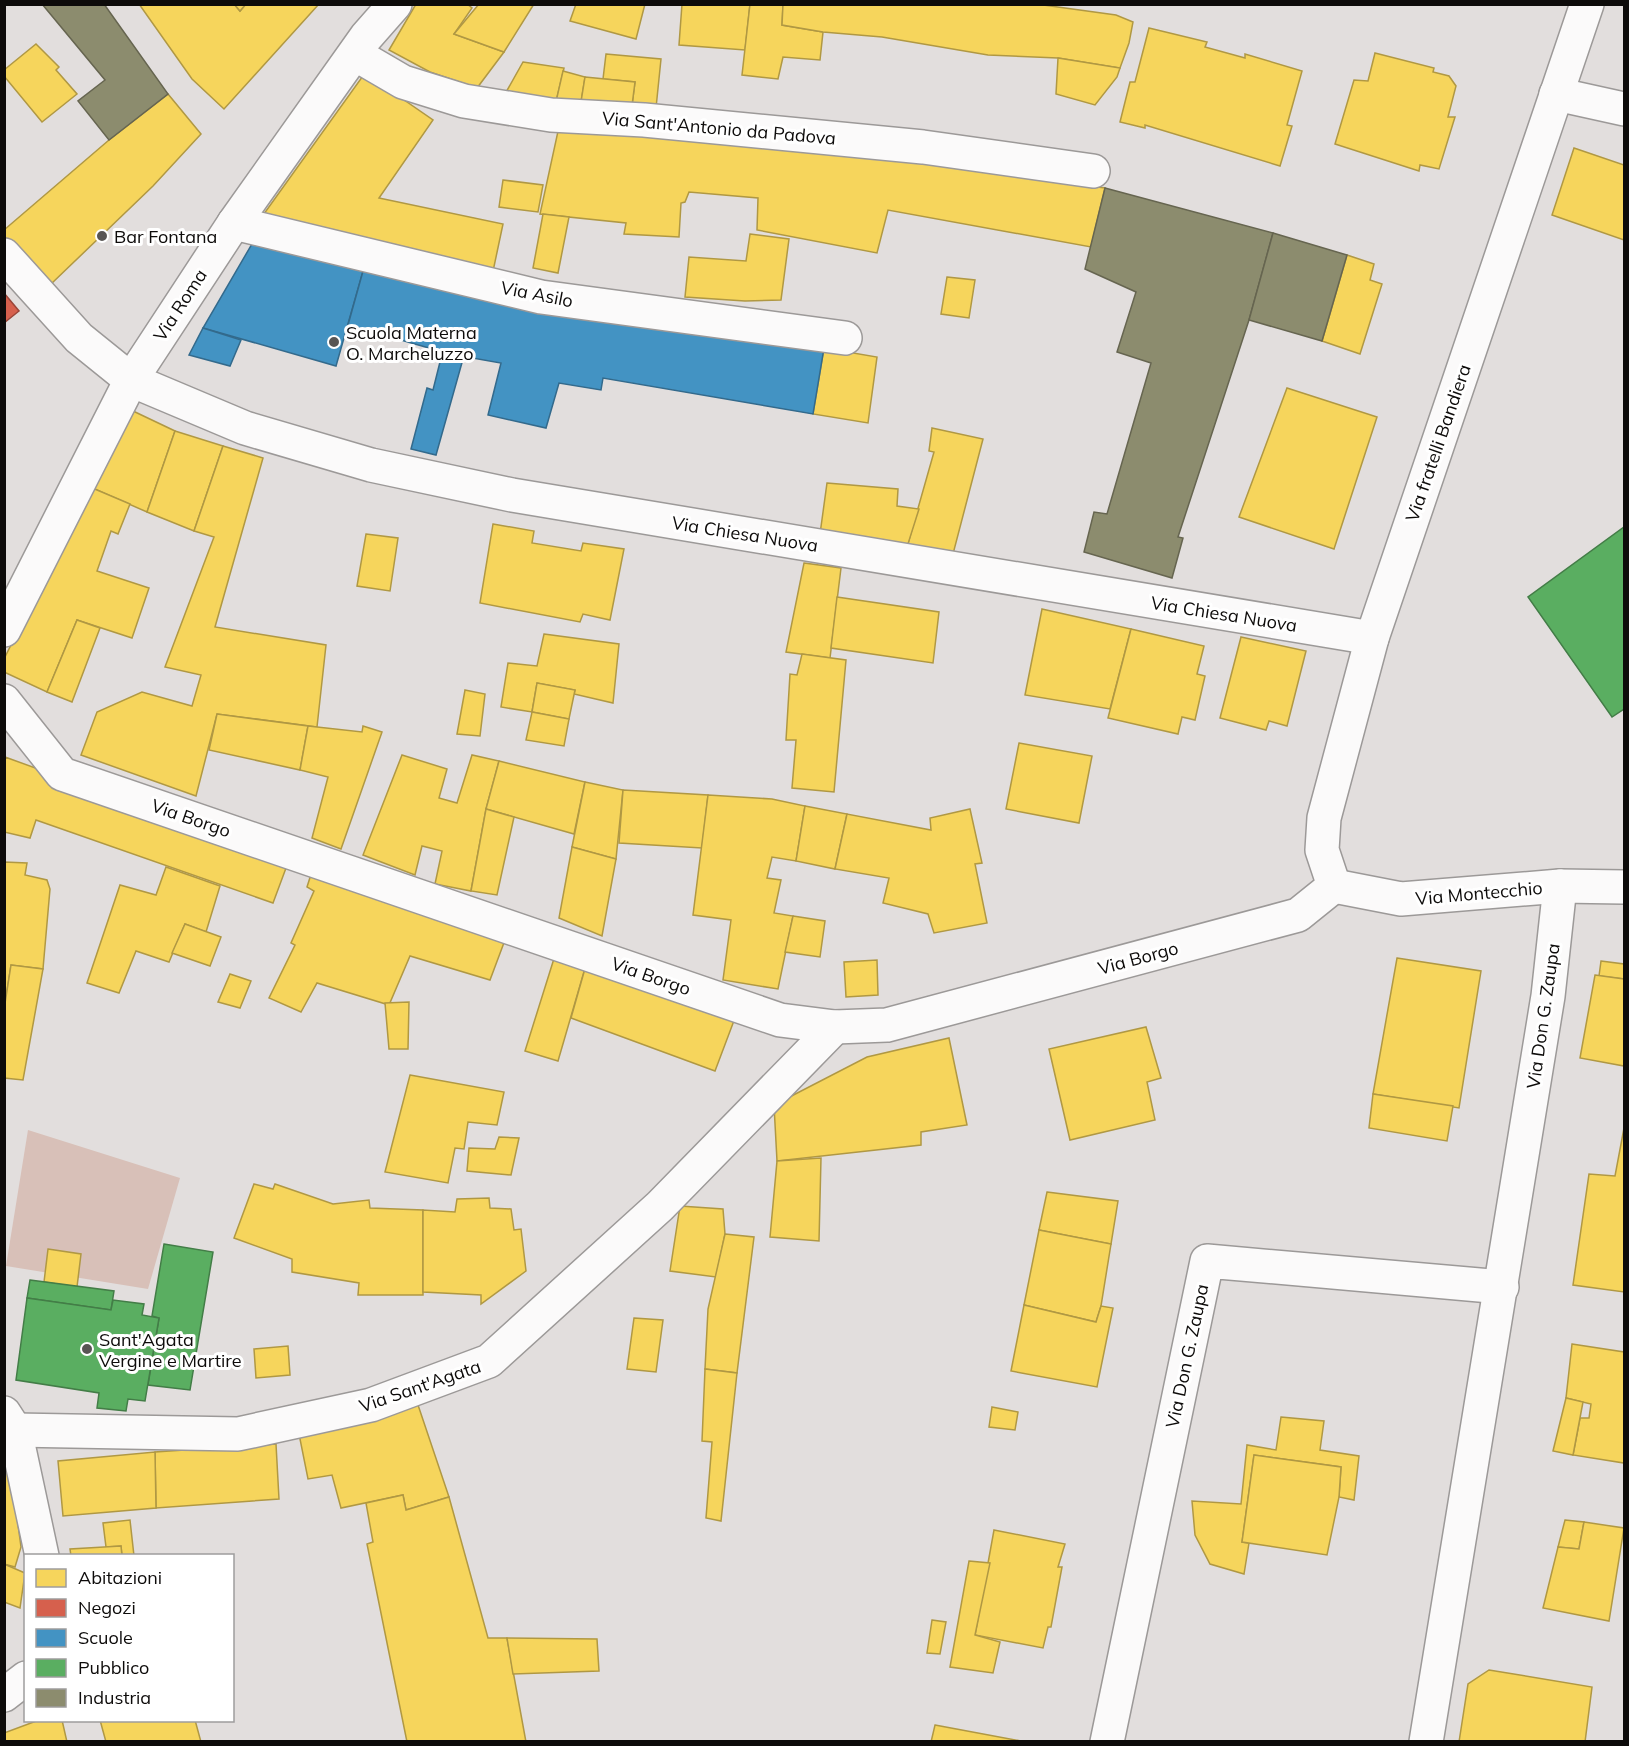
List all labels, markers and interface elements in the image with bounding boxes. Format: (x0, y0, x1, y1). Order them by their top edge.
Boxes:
street label: Via Sant'Antonio da Padova (601, 106, 837, 150)
place label: Bar Fontana (114, 225, 217, 248)
marker: Bar Fontana (95, 229, 109, 243)
street label: Via Roma (148, 265, 212, 345)
street label: Via Asilo (499, 276, 575, 312)
place label: Scuola Materna O. Marcheluzzo (346, 321, 477, 365)
marker: Scuola Materna O. Marcheluzzo (327, 335, 341, 349)
street label: Via fratelli Bandiera (1400, 361, 1476, 525)
street label: Via Chiesa Nuova (670, 511, 820, 557)
street label: Via Chiesa Nuova (1149, 591, 1299, 637)
street label: Via Borgo (148, 794, 234, 842)
street label: Via Montecchio (1415, 876, 1543, 910)
street label: Via Borgo (1095, 936, 1181, 980)
street label: Via Don G. Zaupa (1521, 942, 1565, 1090)
street label: Via Borgo (608, 952, 694, 1000)
street label: Via Don G. Zaupa (1161, 1282, 1213, 1430)
place label: Sant'Agata Vergine e Martire (99, 1328, 241, 1372)
marker: Sant'Agata Vergine e Martire (80, 1342, 94, 1356)
street label: Via Sant'Agata (356, 1354, 484, 1418)
legend (24, 1554, 234, 1722)
text: Abitazioni (78, 1566, 162, 1589)
text: Negozi (78, 1596, 136, 1619)
text: Scuole (78, 1626, 133, 1649)
text: Pubblico (78, 1656, 149, 1679)
text: Industria (78, 1686, 151, 1709)

